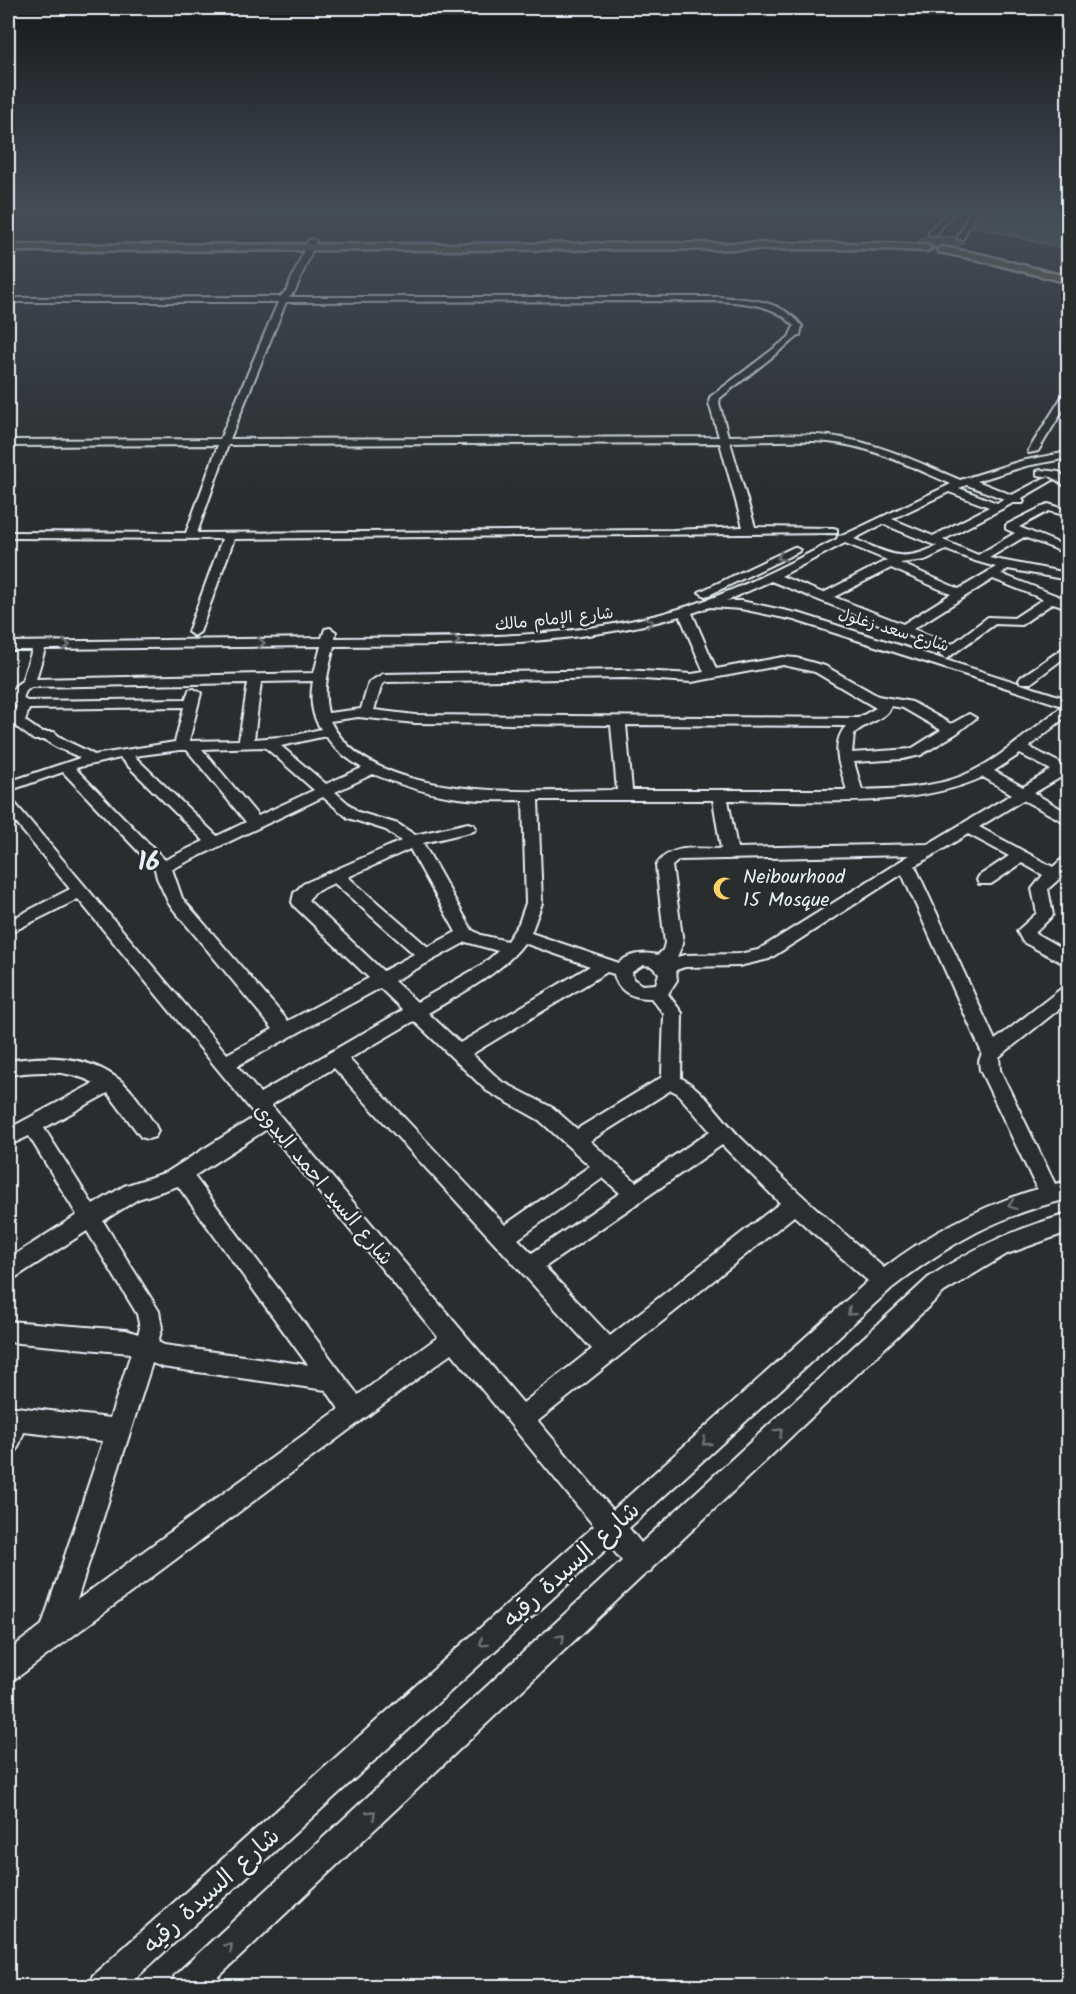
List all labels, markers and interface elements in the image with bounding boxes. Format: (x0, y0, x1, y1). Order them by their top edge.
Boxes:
one-way arrow (776, 549, 787, 561)
street label: شارع الإمام مالك (494, 601, 615, 638)
street label: شارع سعد زغلول (835, 602, 952, 659)
one-way arrow (644, 616, 654, 629)
one-way arrow (451, 635, 460, 647)
one-way arrow (256, 637, 265, 649)
one-way arrow (61, 638, 70, 651)
district label: 16 (138, 842, 160, 884)
place label: Neibourhood 15 Mosque (743, 862, 846, 917)
mosque icon: Neibourhood 15 Mosque (712, 875, 738, 901)
street label: شارع السيد احمد البدوى (245, 1097, 400, 1274)
one-way arrow (1007, 1198, 1018, 1211)
one-way arrow (847, 1305, 858, 1316)
one-way arrow (772, 1428, 783, 1439)
one-way arrow (702, 1435, 713, 1446)
street label: شارع السيدة رقيه (494, 1492, 650, 1638)
one-way arrow (554, 1634, 564, 1645)
one-way arrow (479, 1636, 490, 1647)
one-way arrow (365, 1810, 376, 1821)
street label: شارع السيدة رقيه (134, 1818, 290, 1964)
one-way arrow (222, 1943, 233, 1954)

